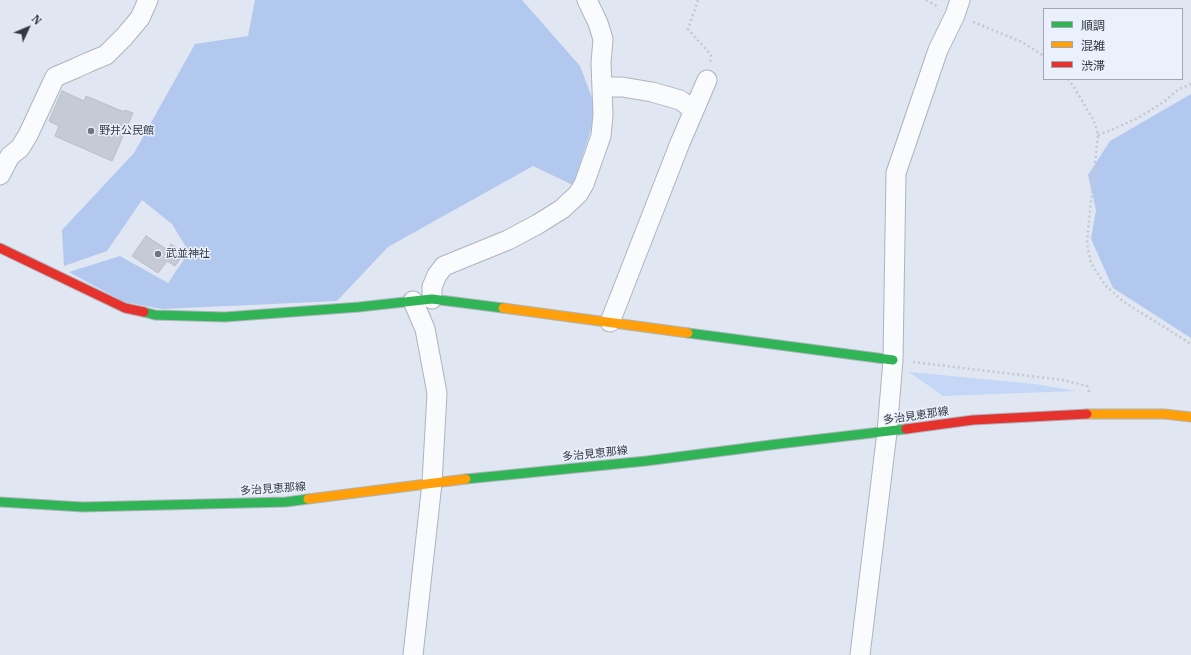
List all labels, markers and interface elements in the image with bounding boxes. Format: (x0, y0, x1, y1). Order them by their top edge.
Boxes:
north arrow (8, 8, 48, 48)
legend (1043, 8, 1183, 80)
text: N (29, 12, 45, 28)
text: 順調 (1081, 18, 1105, 33)
text: 混雑 (1081, 38, 1105, 53)
text: 渋滞 (1081, 58, 1105, 73)
place label: 野井公民館 (99, 124, 154, 138)
marker: 野井公民館 (86, 126, 96, 136)
place label: 武並神社 (166, 247, 210, 261)
marker: 武並神社 (153, 249, 163, 259)
street label: 多治見恵那線 (882, 405, 950, 427)
street label: 多治見恵那線 (561, 444, 629, 464)
street label: 多治見恵那線 (240, 480, 306, 498)

